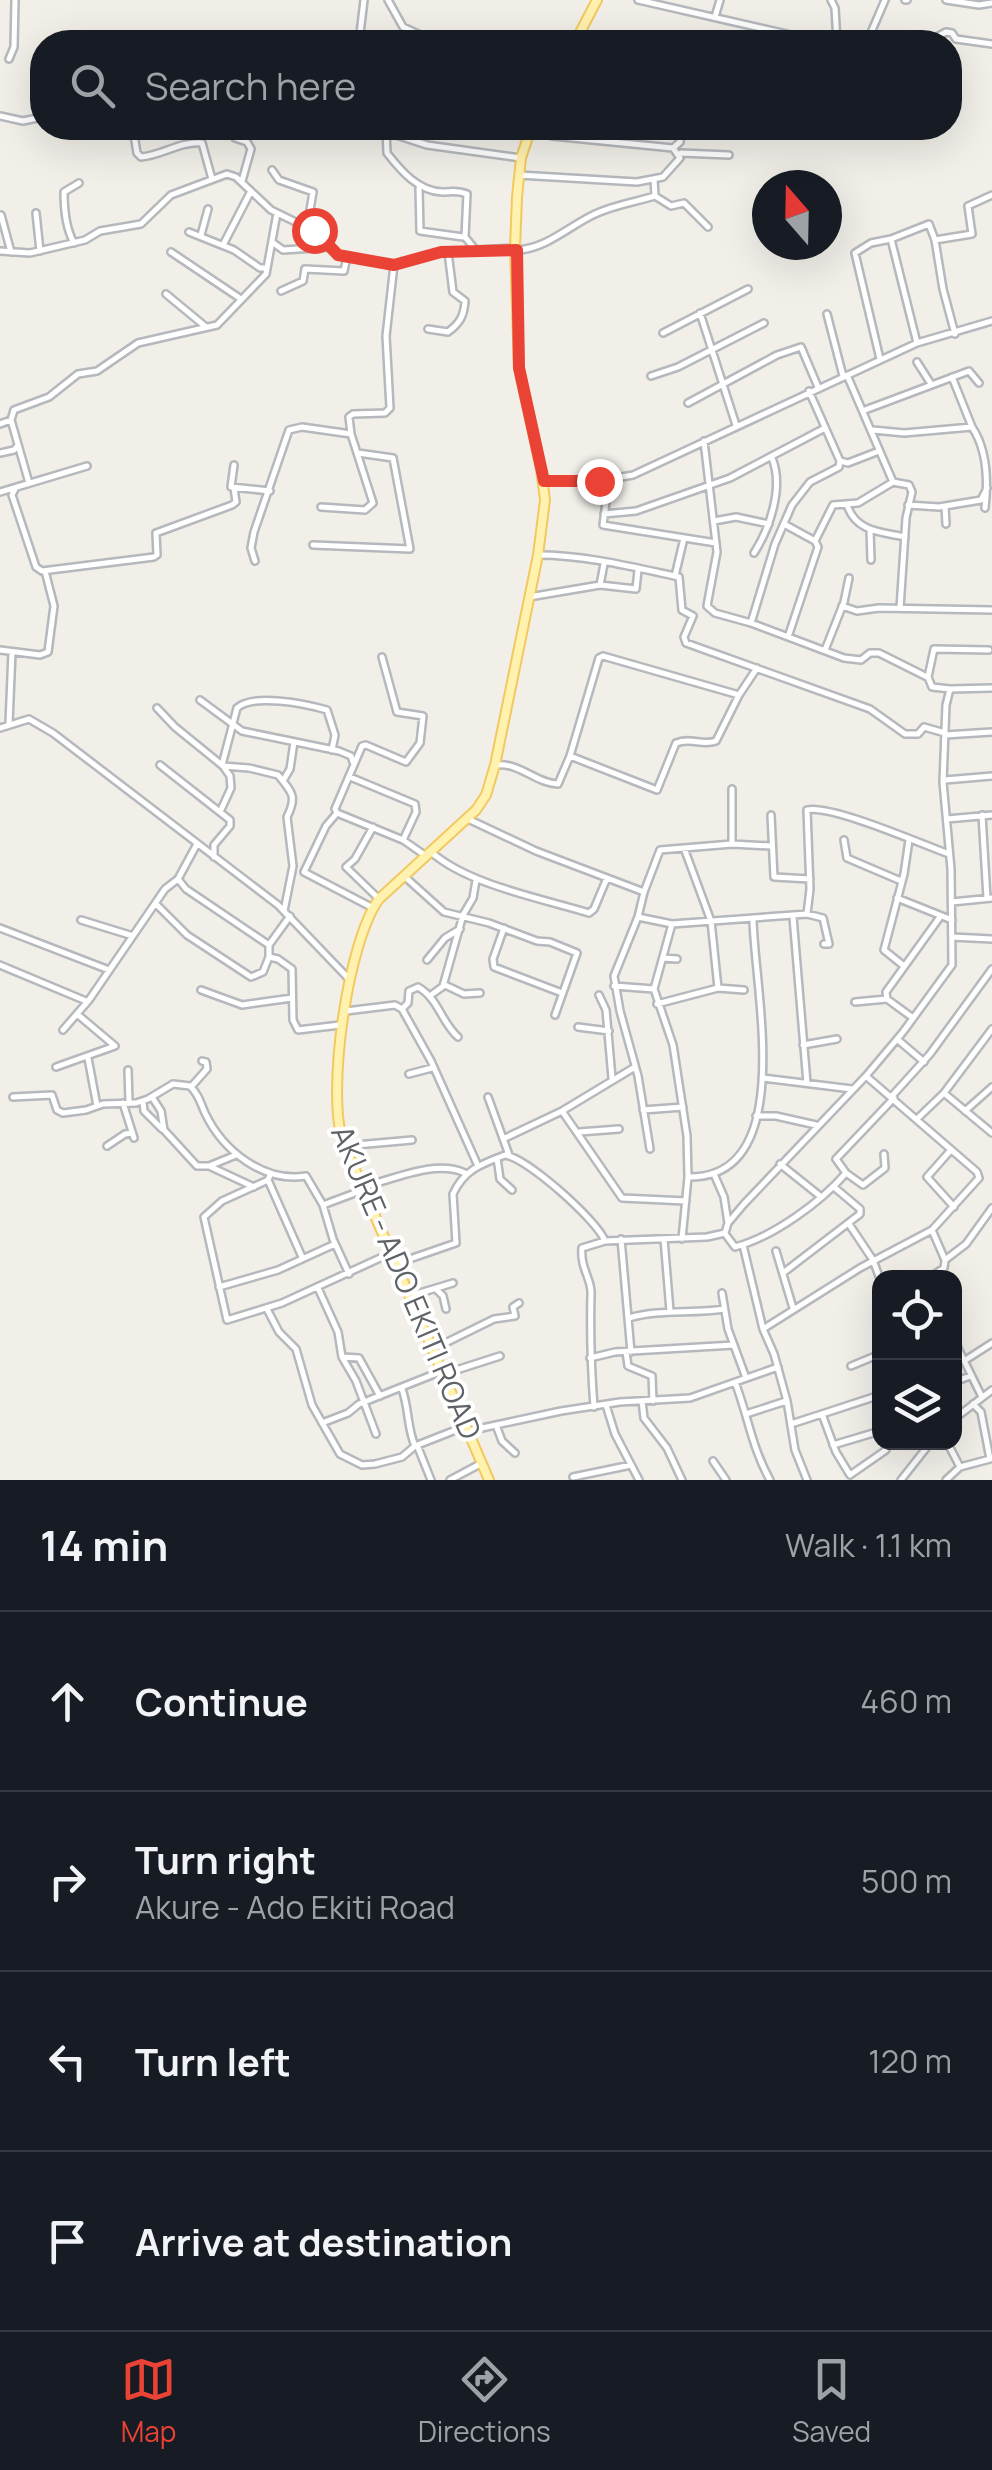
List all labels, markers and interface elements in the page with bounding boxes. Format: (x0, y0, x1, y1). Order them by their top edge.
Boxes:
search box (30, 30, 962, 140)
icon: search (65, 58, 120, 113)
text: Search here (145, 59, 356, 111)
north arrow (752, 170, 842, 260)
route start (292, 208, 338, 254)
route end (577, 459, 623, 505)
street label: AKURE - ADO EKITI ROAD (322, 1119, 492, 1445)
map controls (872, 1270, 962, 1450)
button: locate (872, 1270, 962, 1360)
button: layers (872, 1360, 962, 1450)
text: 14 min (40, 1516, 168, 1574)
text: Walk · 1.1 km (785, 1523, 952, 1567)
icon: ahead (40, 1674, 95, 1729)
text: Continue (135, 1675, 308, 1727)
text: 460 m (860, 1679, 952, 1723)
text: Turn right (135, 1833, 316, 1885)
icon: right (40, 1854, 95, 1909)
text: 500 m (861, 1859, 952, 1903)
text: Akure - Ado Ekiti Road (135, 1885, 455, 1929)
icon: left (40, 2034, 95, 2089)
text: Turn left (135, 2035, 291, 2087)
text: 120 m (868, 2039, 952, 2083)
icon: arrive (40, 2214, 95, 2269)
text: Arrive at destination (135, 2215, 512, 2267)
tab: Map (121, 2352, 176, 2450)
tab: Directions (418, 2352, 551, 2450)
tab: Saved (792, 2352, 871, 2450)

